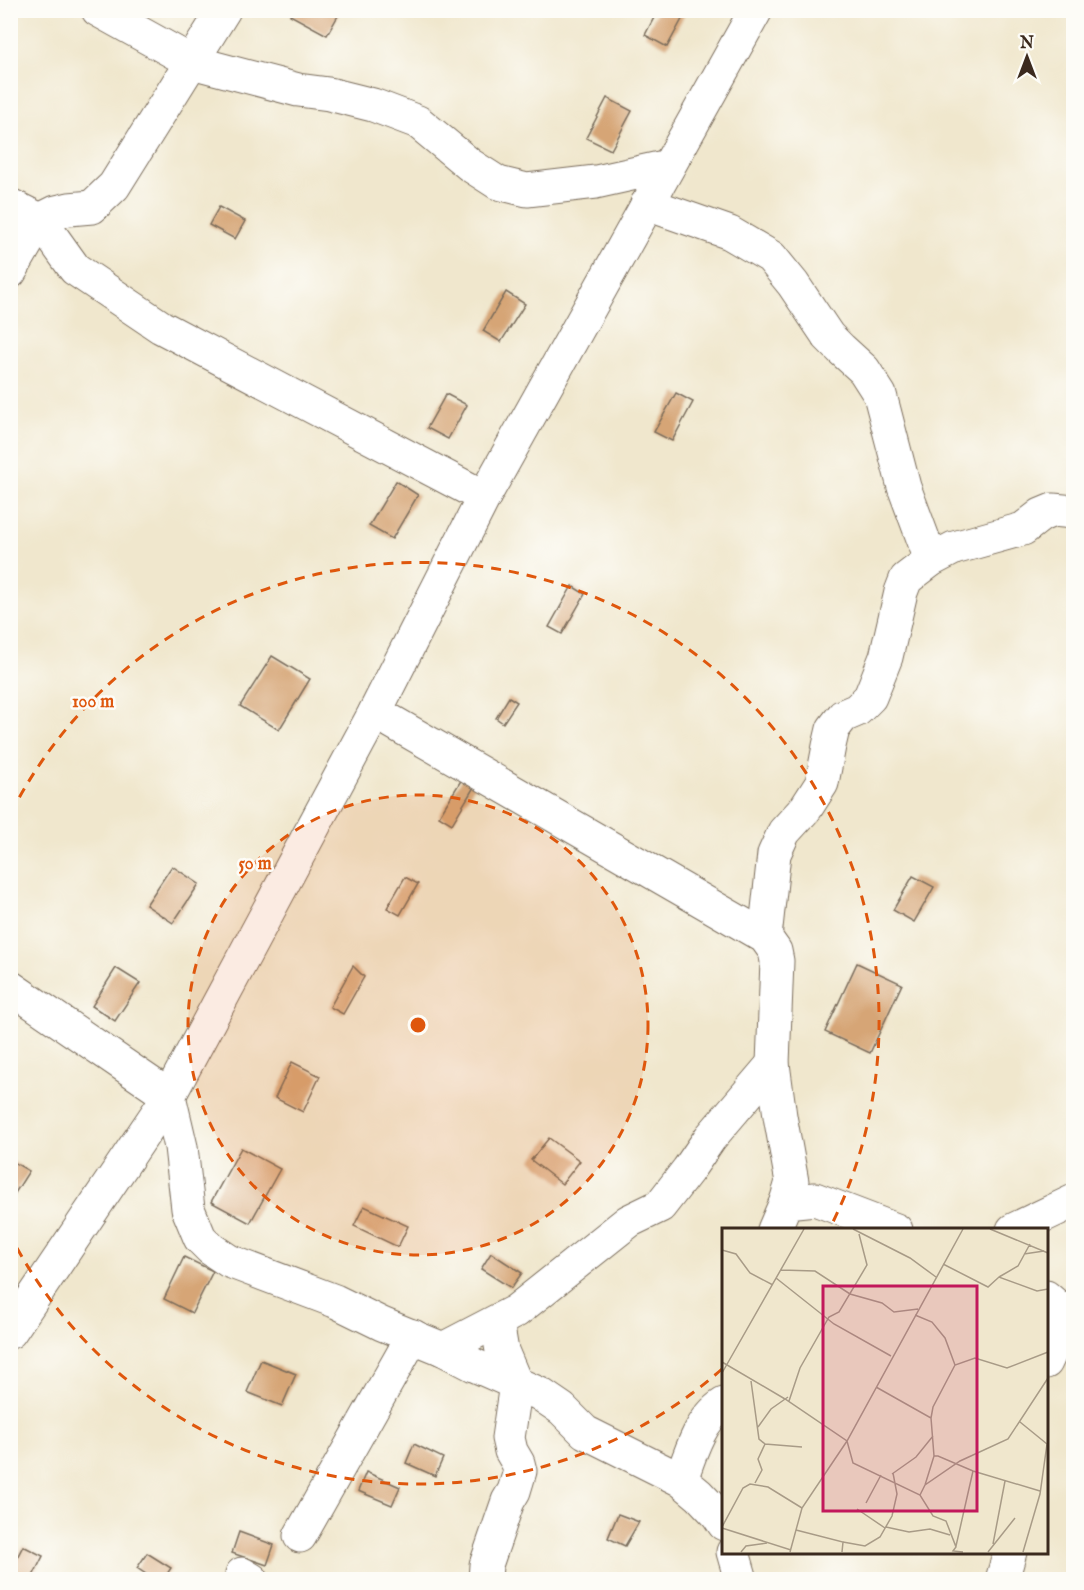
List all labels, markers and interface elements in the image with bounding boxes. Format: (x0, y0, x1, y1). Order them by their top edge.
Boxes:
north arrow (997, 27, 1057, 87)
text: N (1019, 34, 1034, 54)
text: 100 m (72, 691, 114, 714)
text: 50 m (238, 853, 272, 876)
centre of rings (408, 1015, 428, 1035)
inset map (722, 1228, 1048, 1554)

